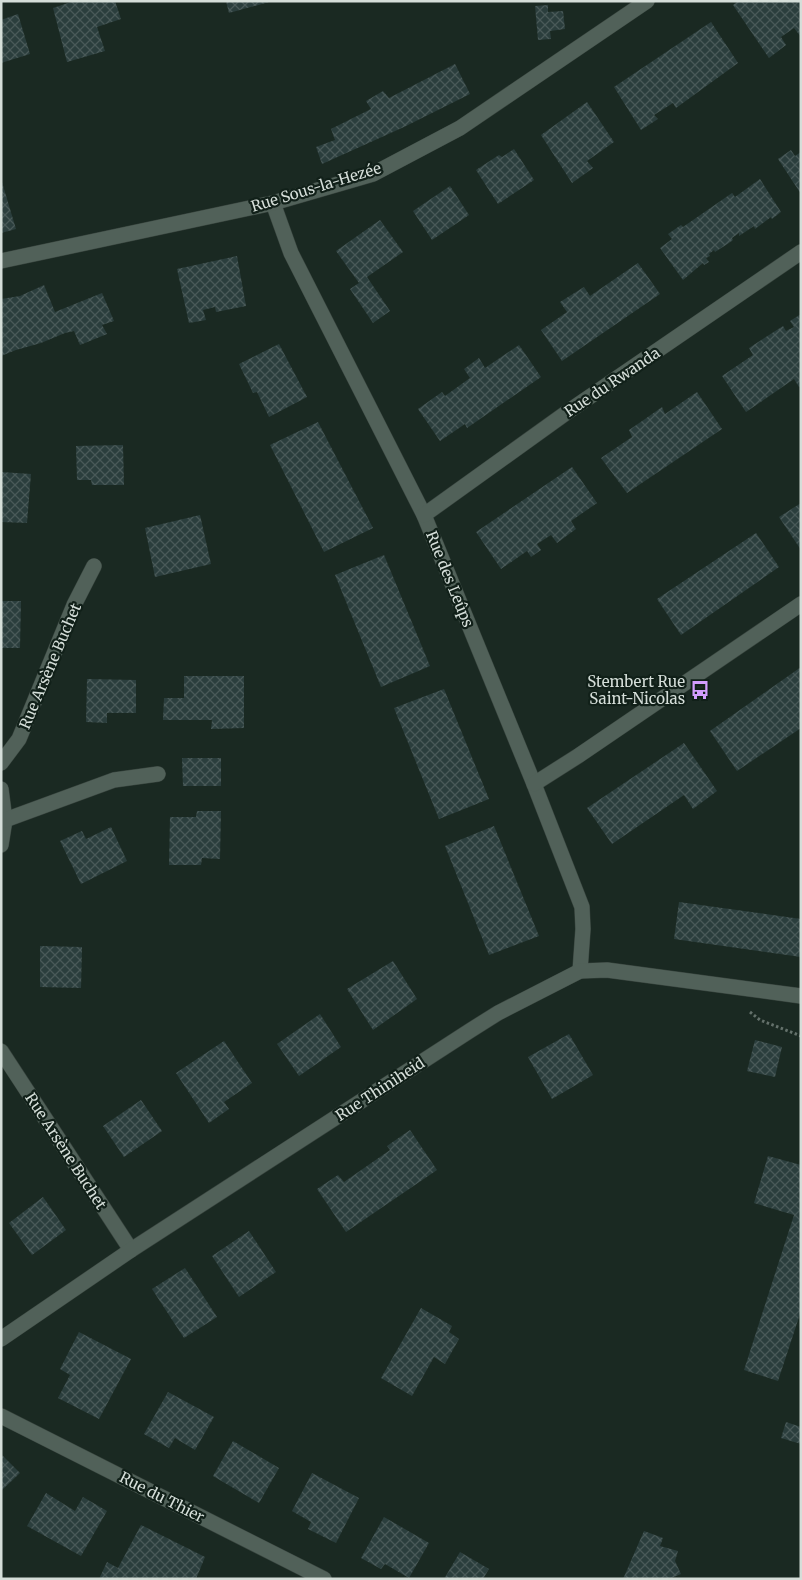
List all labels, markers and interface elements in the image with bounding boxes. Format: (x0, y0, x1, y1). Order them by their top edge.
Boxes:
street label: Rue Sous-la-Hezée (249, 158, 384, 216)
street label: Rue du Rwanda (561, 343, 663, 421)
street label: Rue des Leûps (422, 528, 478, 630)
street label: Rue Arsène Buchet (15, 600, 85, 732)
place label: Stembert Rue Saint-Nicolas (587, 672, 685, 708)
bus stop icon: Stembert Rue Saint-Nicolas (689, 679, 711, 701)
street label: Rue Thiniheid (332, 1053, 428, 1125)
street label: Rue Arsène Buchet (21, 1089, 111, 1213)
street label: Rue du Thier (116, 1467, 208, 1527)

